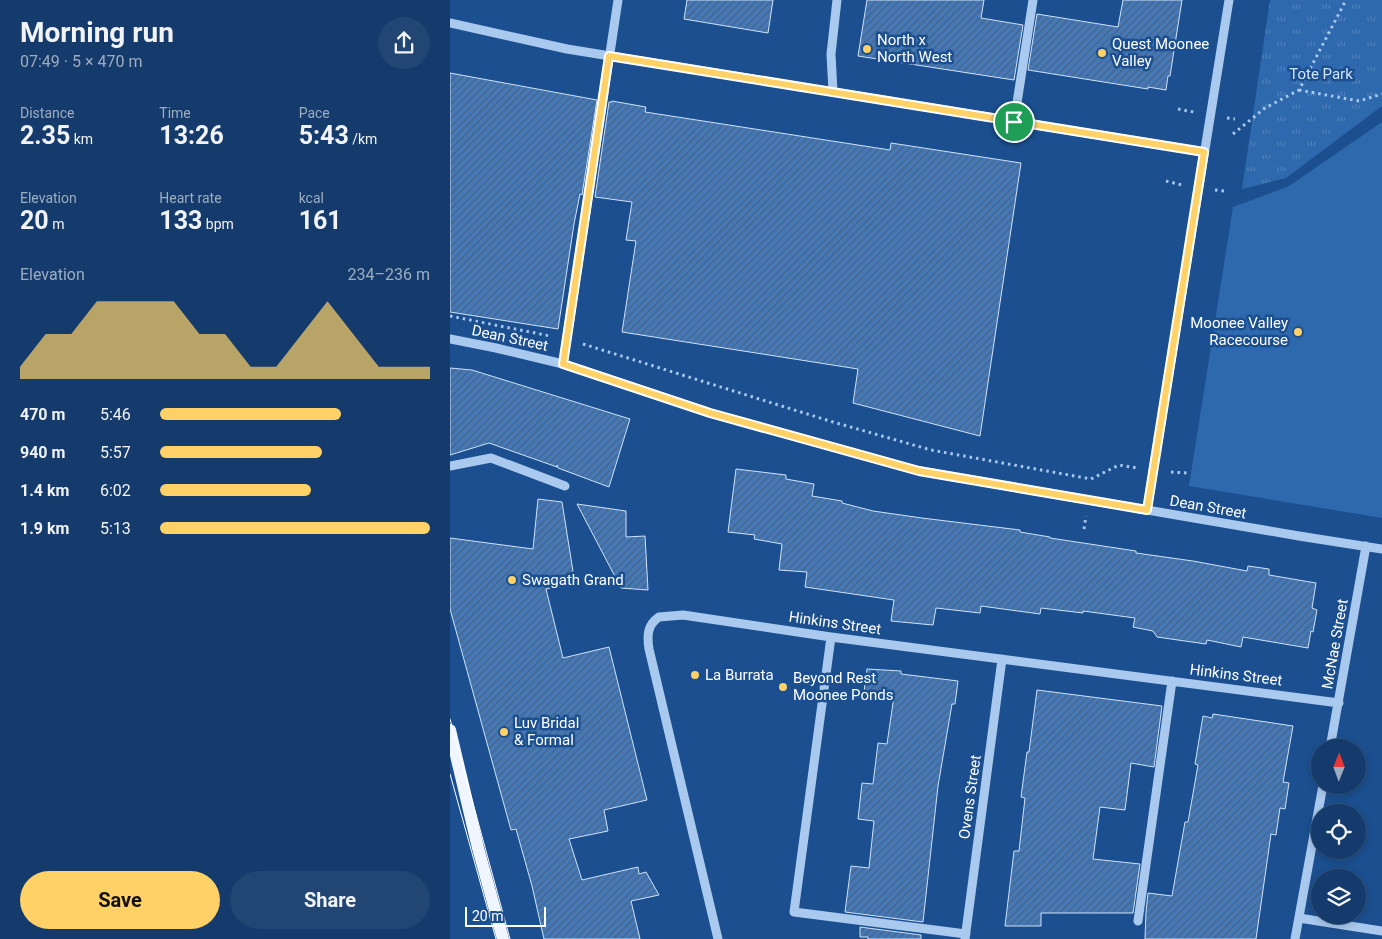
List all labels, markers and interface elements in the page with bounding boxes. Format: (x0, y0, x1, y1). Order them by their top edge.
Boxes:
text: Morning run (20, 16, 174, 49)
button: share (378, 17, 430, 69)
place label: North x North West (877, 31, 952, 66)
place label: Quest Moonee Valley (1112, 35, 1209, 70)
marker: North x North West (861, 43, 873, 55)
marker: Quest Moonee Valley (1096, 47, 1108, 59)
text: 07:49 · 5 × 470 m (20, 52, 142, 71)
park label: Tote Park (1289, 65, 1353, 83)
pin (993, 101, 1035, 143)
text: Distance (20, 105, 75, 121)
text: Time (159, 105, 191, 121)
text: Pace (299, 105, 330, 121)
icon: arrive (1000, 108, 1028, 136)
text: 2.35 (20, 121, 70, 150)
text: 13:26 (159, 121, 224, 150)
text: 5:43 (299, 121, 349, 150)
text: km (70, 131, 93, 147)
text: /km (349, 131, 377, 147)
text: Elevation (20, 190, 77, 206)
text: Heart rate (159, 190, 222, 206)
text: kcal (299, 190, 324, 206)
text: 20 (20, 206, 49, 235)
text: 133 (159, 206, 202, 235)
text: 161 (299, 206, 342, 235)
text: m (49, 216, 64, 232)
text: bpm (202, 216, 234, 232)
text: Elevation (20, 265, 85, 284)
text: 234–236 m (348, 265, 430, 284)
place label: Moonee Valley Racecourse (1190, 314, 1288, 349)
street label: Dean Street (470, 321, 550, 355)
marker: Moonee Valley Racecourse (1292, 326, 1304, 338)
text: 470 m (20, 405, 65, 424)
text: 5:46 (100, 405, 131, 424)
text: 940 m (20, 443, 65, 462)
text: 5:57 (100, 443, 131, 462)
text: 1.4 km (20, 481, 69, 500)
text: 6:02 (100, 481, 131, 500)
street label: Dean Street (1168, 491, 1248, 523)
text: 1.9 km (20, 519, 69, 538)
text: 5:13 (100, 519, 131, 538)
place label: Swagath Grand (522, 571, 624, 589)
marker: Swagath Grand (506, 574, 518, 586)
street label: McNae Street (1318, 598, 1352, 690)
street label: Hinkins Street (788, 608, 882, 638)
street label: Hinkins Street (1189, 660, 1283, 690)
place label: La Burrata (705, 666, 774, 684)
marker: La Burrata (689, 669, 701, 681)
place label: Beyond Rest Moonee Ponds (793, 669, 894, 704)
marker: Beyond Rest Moonee Ponds (777, 681, 789, 693)
place label: Luv Bridal & Formal (514, 714, 579, 749)
marker: Luv Bridal & Formal (498, 726, 510, 738)
north arrow (1311, 739, 1366, 794)
map controls (1311, 739, 1366, 924)
street label: Ovens Street (955, 754, 985, 840)
button: locate (1311, 804, 1366, 859)
button: layers (1311, 869, 1366, 924)
button: Save (20, 871, 220, 929)
button: Share (230, 871, 430, 929)
scale bar (465, 904, 546, 927)
text: 20 m (472, 908, 504, 924)

